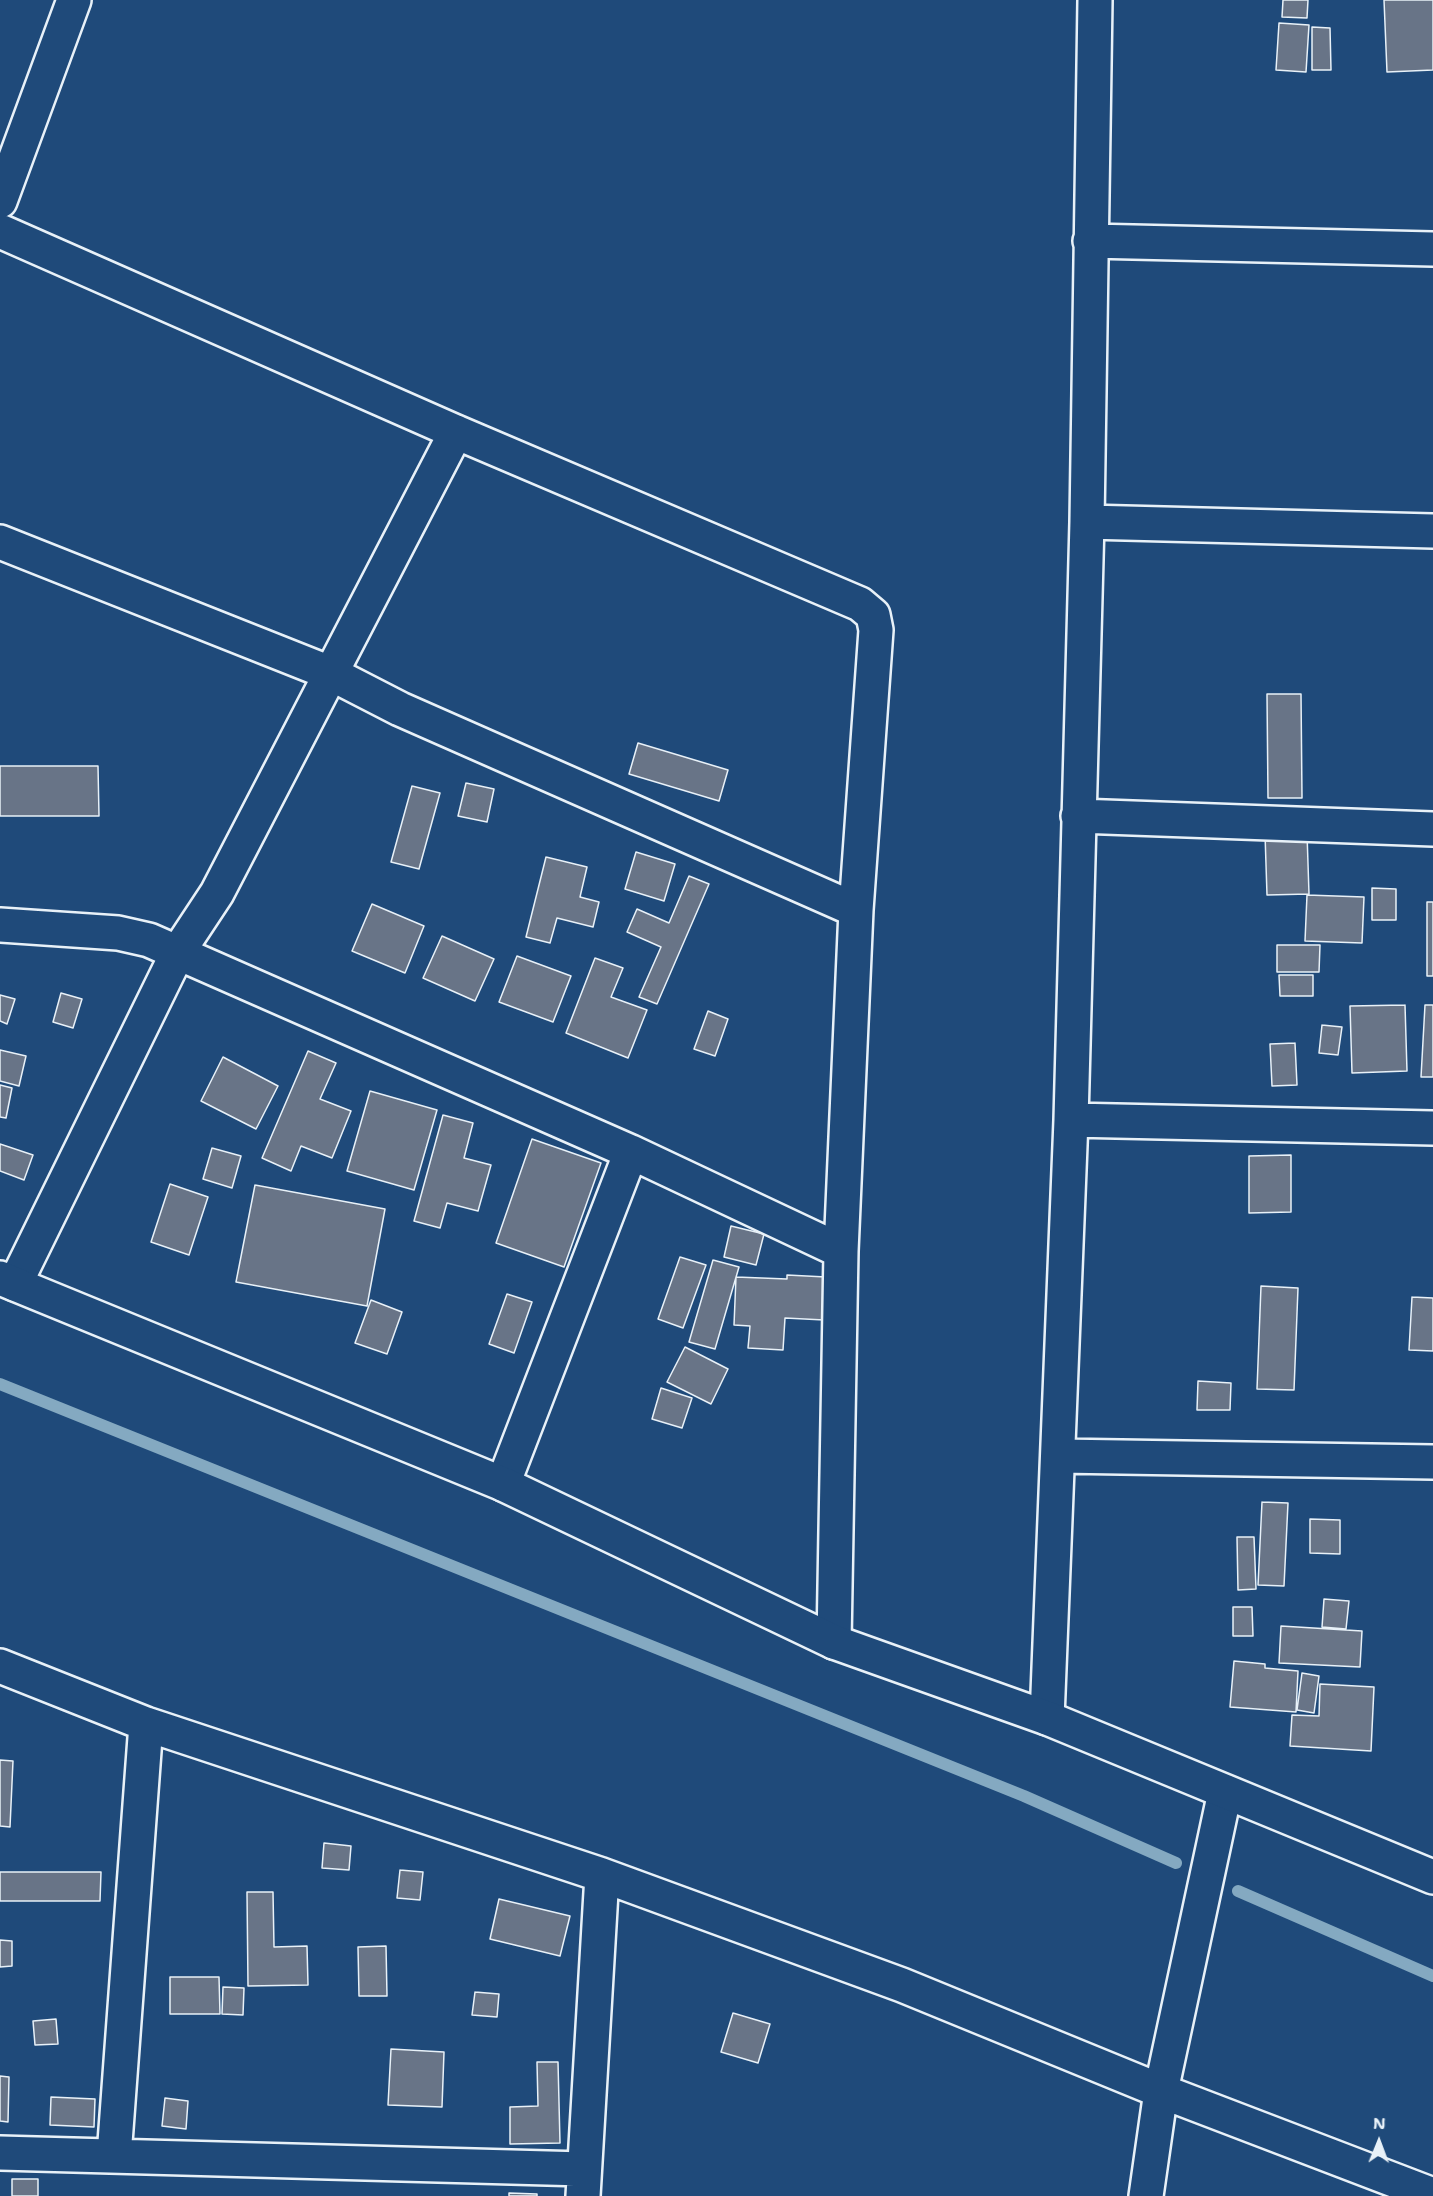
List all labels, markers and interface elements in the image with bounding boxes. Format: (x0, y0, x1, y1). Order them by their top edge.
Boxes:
north arrow (1349, 2112, 1409, 2172)
text: N (1373, 2113, 1386, 2134)

